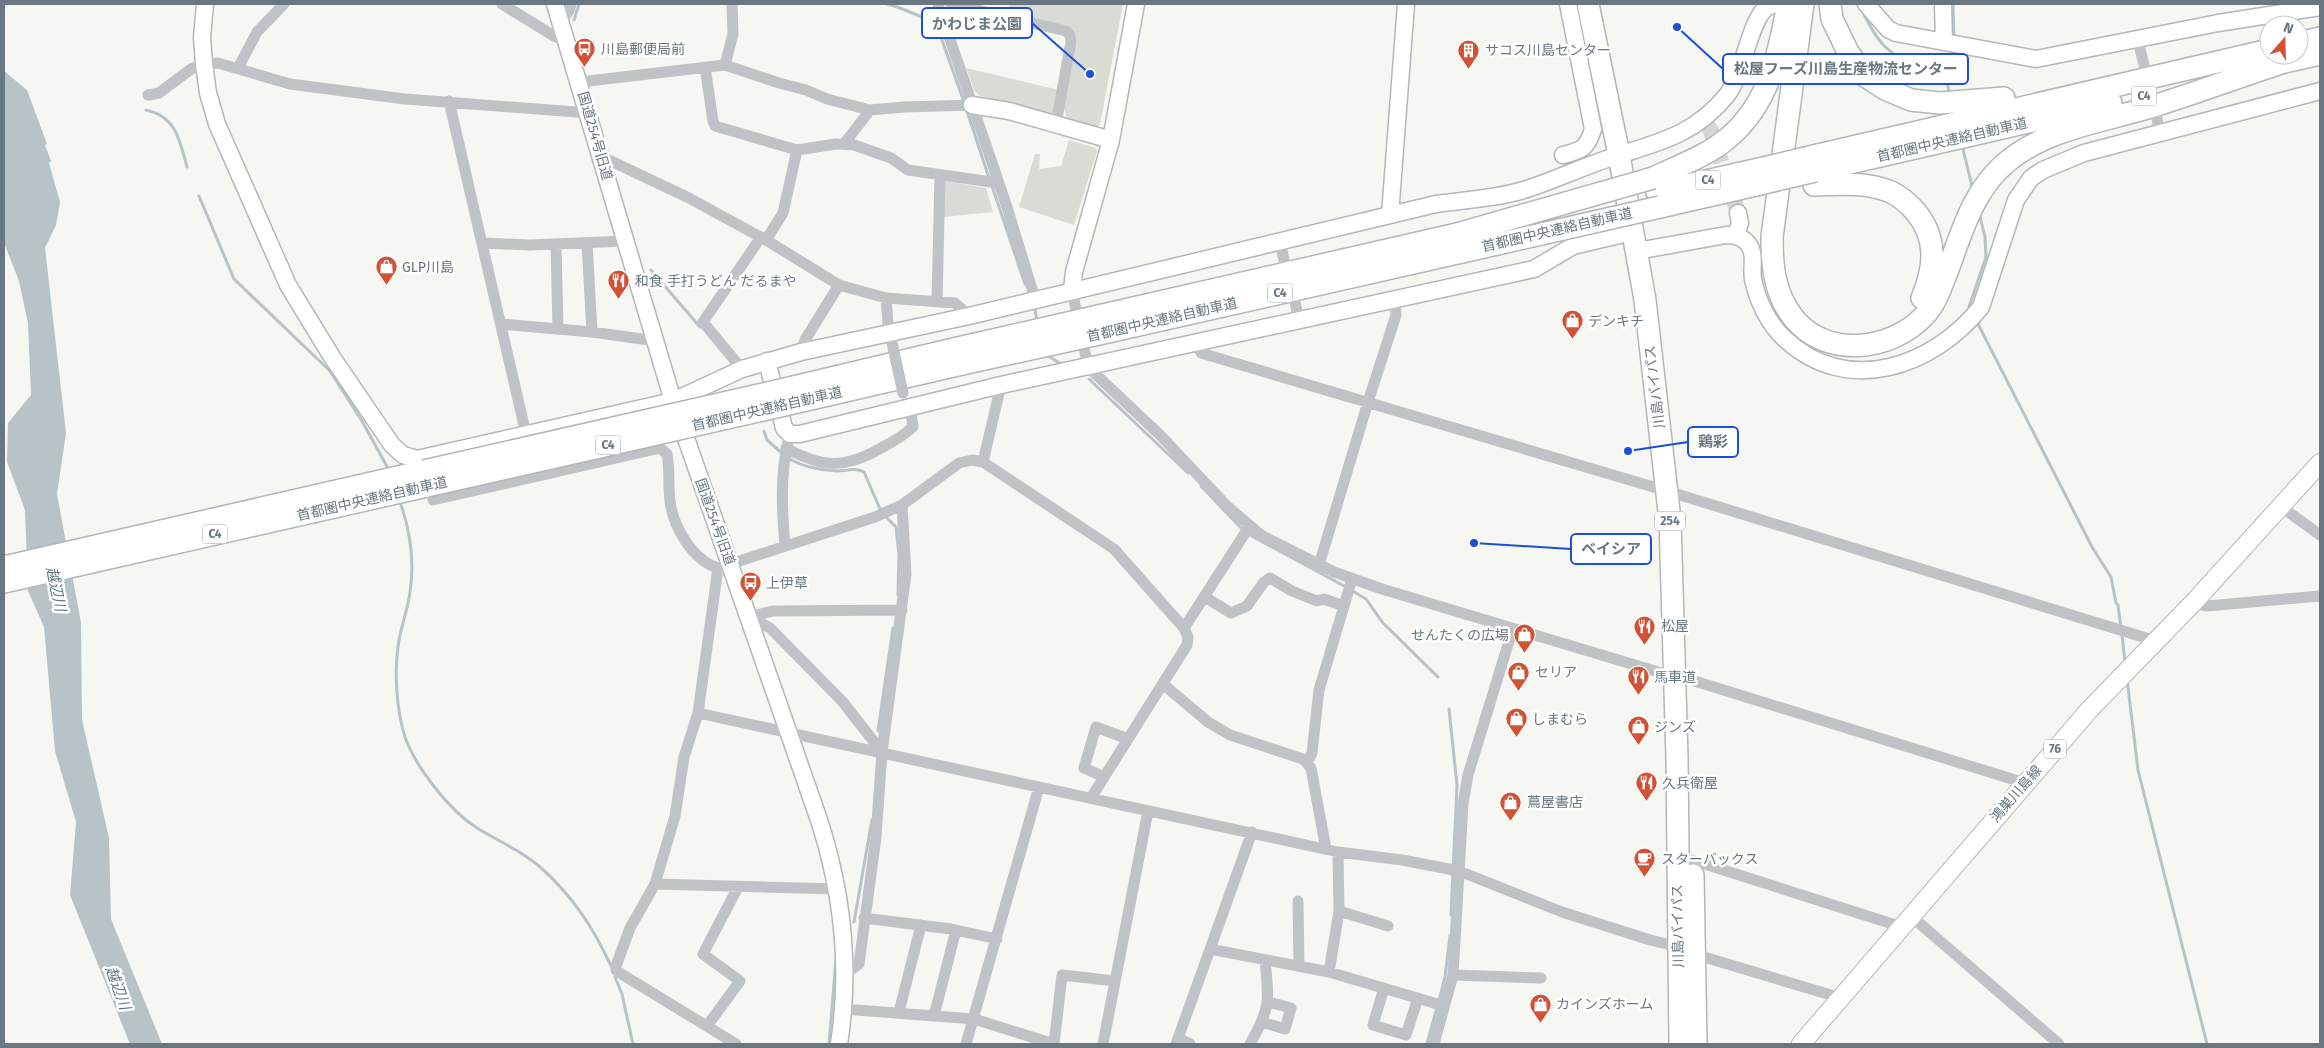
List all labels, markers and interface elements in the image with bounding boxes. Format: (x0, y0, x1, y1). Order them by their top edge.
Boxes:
callout: かわじま公園 (922, 8, 1032, 38)
text: かわじま公園 (932, 15, 1022, 33)
north arrow (2259, 15, 2309, 65)
text: N (2281, 19, 2296, 38)
bus stop icon: 川島郵便局前 (573, 37, 597, 68)
building icon: サコス川島センター (1457, 38, 1481, 69)
place label: 川島郵便局前 (601, 41, 685, 58)
place label: サコス川島センター (1485, 42, 1611, 59)
callout: 松屋フーズ川島生産物流センター (1723, 54, 1968, 84)
text: 松屋フーズ川島生産物流センター (1734, 60, 1958, 78)
road number: C4 (2132, 86, 2156, 105)
street label: 国道254号旧道 (574, 90, 616, 182)
street label: 首都圏中央連絡自動車道 (1875, 114, 2029, 166)
road number: C4 (1696, 170, 1720, 190)
street label: 首都圏中央連絡自動車道 (1480, 204, 1634, 256)
shop icon: GLP川島 (374, 255, 398, 286)
place label: GLP川島 (402, 259, 454, 276)
restaurant icon: 和食 手打うどん だるまや (607, 269, 631, 300)
place label: 和食 手打うどん だるまや (635, 273, 796, 290)
road number: C4 (1268, 284, 1292, 302)
street label: 首都圏中央連絡自動車道 (1085, 294, 1239, 346)
shop icon: デンキチ (1560, 309, 1584, 340)
place label: デンキチ (1588, 313, 1644, 330)
street label: 川島バイパス (1641, 344, 1669, 430)
street label: 首都圏中央連絡自動車道 (690, 383, 844, 435)
callout: 鶏彩 (1688, 427, 1738, 457)
text: 鶏彩 (1698, 433, 1728, 451)
road number: C4 (596, 436, 620, 454)
street label: 首都圏中央連絡自動車道 (295, 473, 449, 525)
street label: 国道254号旧道 (691, 476, 739, 568)
road number: 254 (1655, 512, 1685, 530)
road number: C4 (202, 524, 228, 544)
callout: ベイシア (1571, 534, 1651, 564)
text: ベイシア (1581, 540, 1641, 558)
water label: 越辺川 (43, 565, 70, 615)
bus stop icon: 上伊草 (738, 571, 762, 602)
place label: 上伊草 (766, 575, 808, 592)
restaurant icon: 松屋 (1633, 614, 1657, 645)
place label: 松屋 (1661, 618, 1689, 635)
shop icon: せんたくの広場 (1513, 623, 1537, 654)
place label: せんたくの広場 (1411, 627, 1509, 644)
shop icon: セリア (1507, 660, 1531, 691)
place label: セリア (1535, 664, 1577, 681)
restaurant icon: 馬車道 (1626, 665, 1650, 696)
place label: 馬車道 (1654, 669, 1696, 686)
shop icon: しまむら (1504, 707, 1528, 738)
place label: しまむら (1532, 711, 1588, 728)
shop icon: ジンズ (1626, 715, 1650, 746)
place label: ジンズ (1654, 719, 1696, 736)
road number: 76 (2044, 740, 2066, 759)
street label: 鴻巣川島線 (1987, 762, 2045, 826)
restaurant icon: 久兵衛屋 (1634, 771, 1658, 802)
place label: 久兵衛屋 (1662, 775, 1718, 792)
shop icon: 蔦屋書店 (1499, 790, 1523, 821)
place label: 蔦屋書店 (1527, 794, 1583, 811)
cafe icon: スターバックス (1633, 847, 1657, 878)
place label: スターバックス (1661, 851, 1758, 868)
street label: 川島バイパス (1669, 884, 1687, 968)
water label: 越辺川 (102, 964, 135, 1014)
shop icon: カインズホーム (1528, 992, 1552, 1023)
place label: カインズホーム (1556, 996, 1653, 1013)

